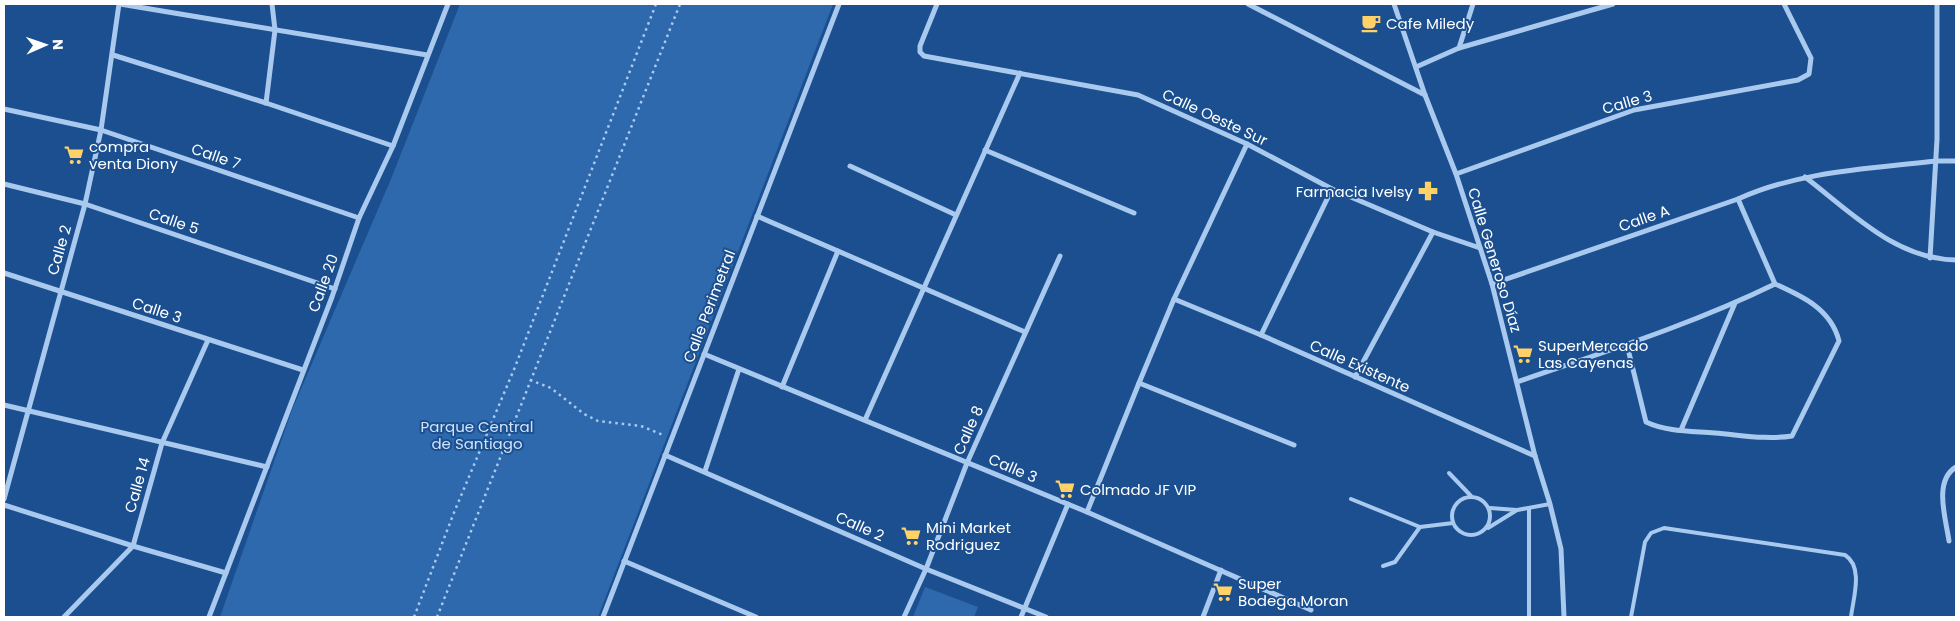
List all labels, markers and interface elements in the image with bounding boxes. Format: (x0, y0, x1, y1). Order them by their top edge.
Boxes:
cafe icon: Cafe Miledy (1360, 12, 1382, 34)
place label: Cafe Miledy (1386, 13, 1475, 34)
north arrow (20, 20, 70, 70)
text: N (48, 39, 68, 50)
street label: Calle Oeste Sur (1159, 83, 1272, 151)
street label: Calle 3 (1599, 85, 1655, 119)
place label: compra venta Diony (89, 136, 178, 174)
street label: Calle 7 (189, 138, 243, 174)
supermarket icon: compra venta Diony (63, 144, 85, 166)
pharmacy icon: Farmacia Ivelsy (1417, 180, 1439, 202)
place label: Farmacia Ivelsy (1296, 181, 1414, 202)
street label: Calle Generoso Díaz (1463, 185, 1527, 335)
street label: Calle A (1616, 200, 1672, 236)
street label: Calle 5 (146, 203, 202, 239)
street label: Calle 2 (42, 223, 76, 277)
street label: Calle Perimetral (678, 247, 740, 365)
street label: Calle 20 (303, 251, 343, 315)
street label: Calle 3 (129, 292, 185, 328)
street label: Calle Existente (1306, 334, 1414, 398)
place label: SuperMercado Las Cayenas (1538, 335, 1648, 373)
supermarket icon: SuperMercado Las Cayenas (1512, 343, 1534, 365)
street label: Calle 8 (948, 402, 988, 458)
park label: Parque Central de Santiago (421, 416, 533, 454)
street label: Calle 3 (985, 448, 1041, 488)
street label: Calle 14 (119, 455, 155, 515)
supermarket icon: Colmado JF VIP (1054, 478, 1076, 500)
place label: Colmado JF VIP (1080, 479, 1197, 500)
street label: Calle 2 (832, 506, 888, 546)
place label: Mini Market Rodriguez (926, 517, 1011, 555)
supermarket icon: Mini Market Rodriguez (900, 525, 922, 547)
place label: Super Bodega Moran (1238, 573, 1348, 611)
supermarket icon: Super Bodega Moran (1212, 581, 1234, 603)

